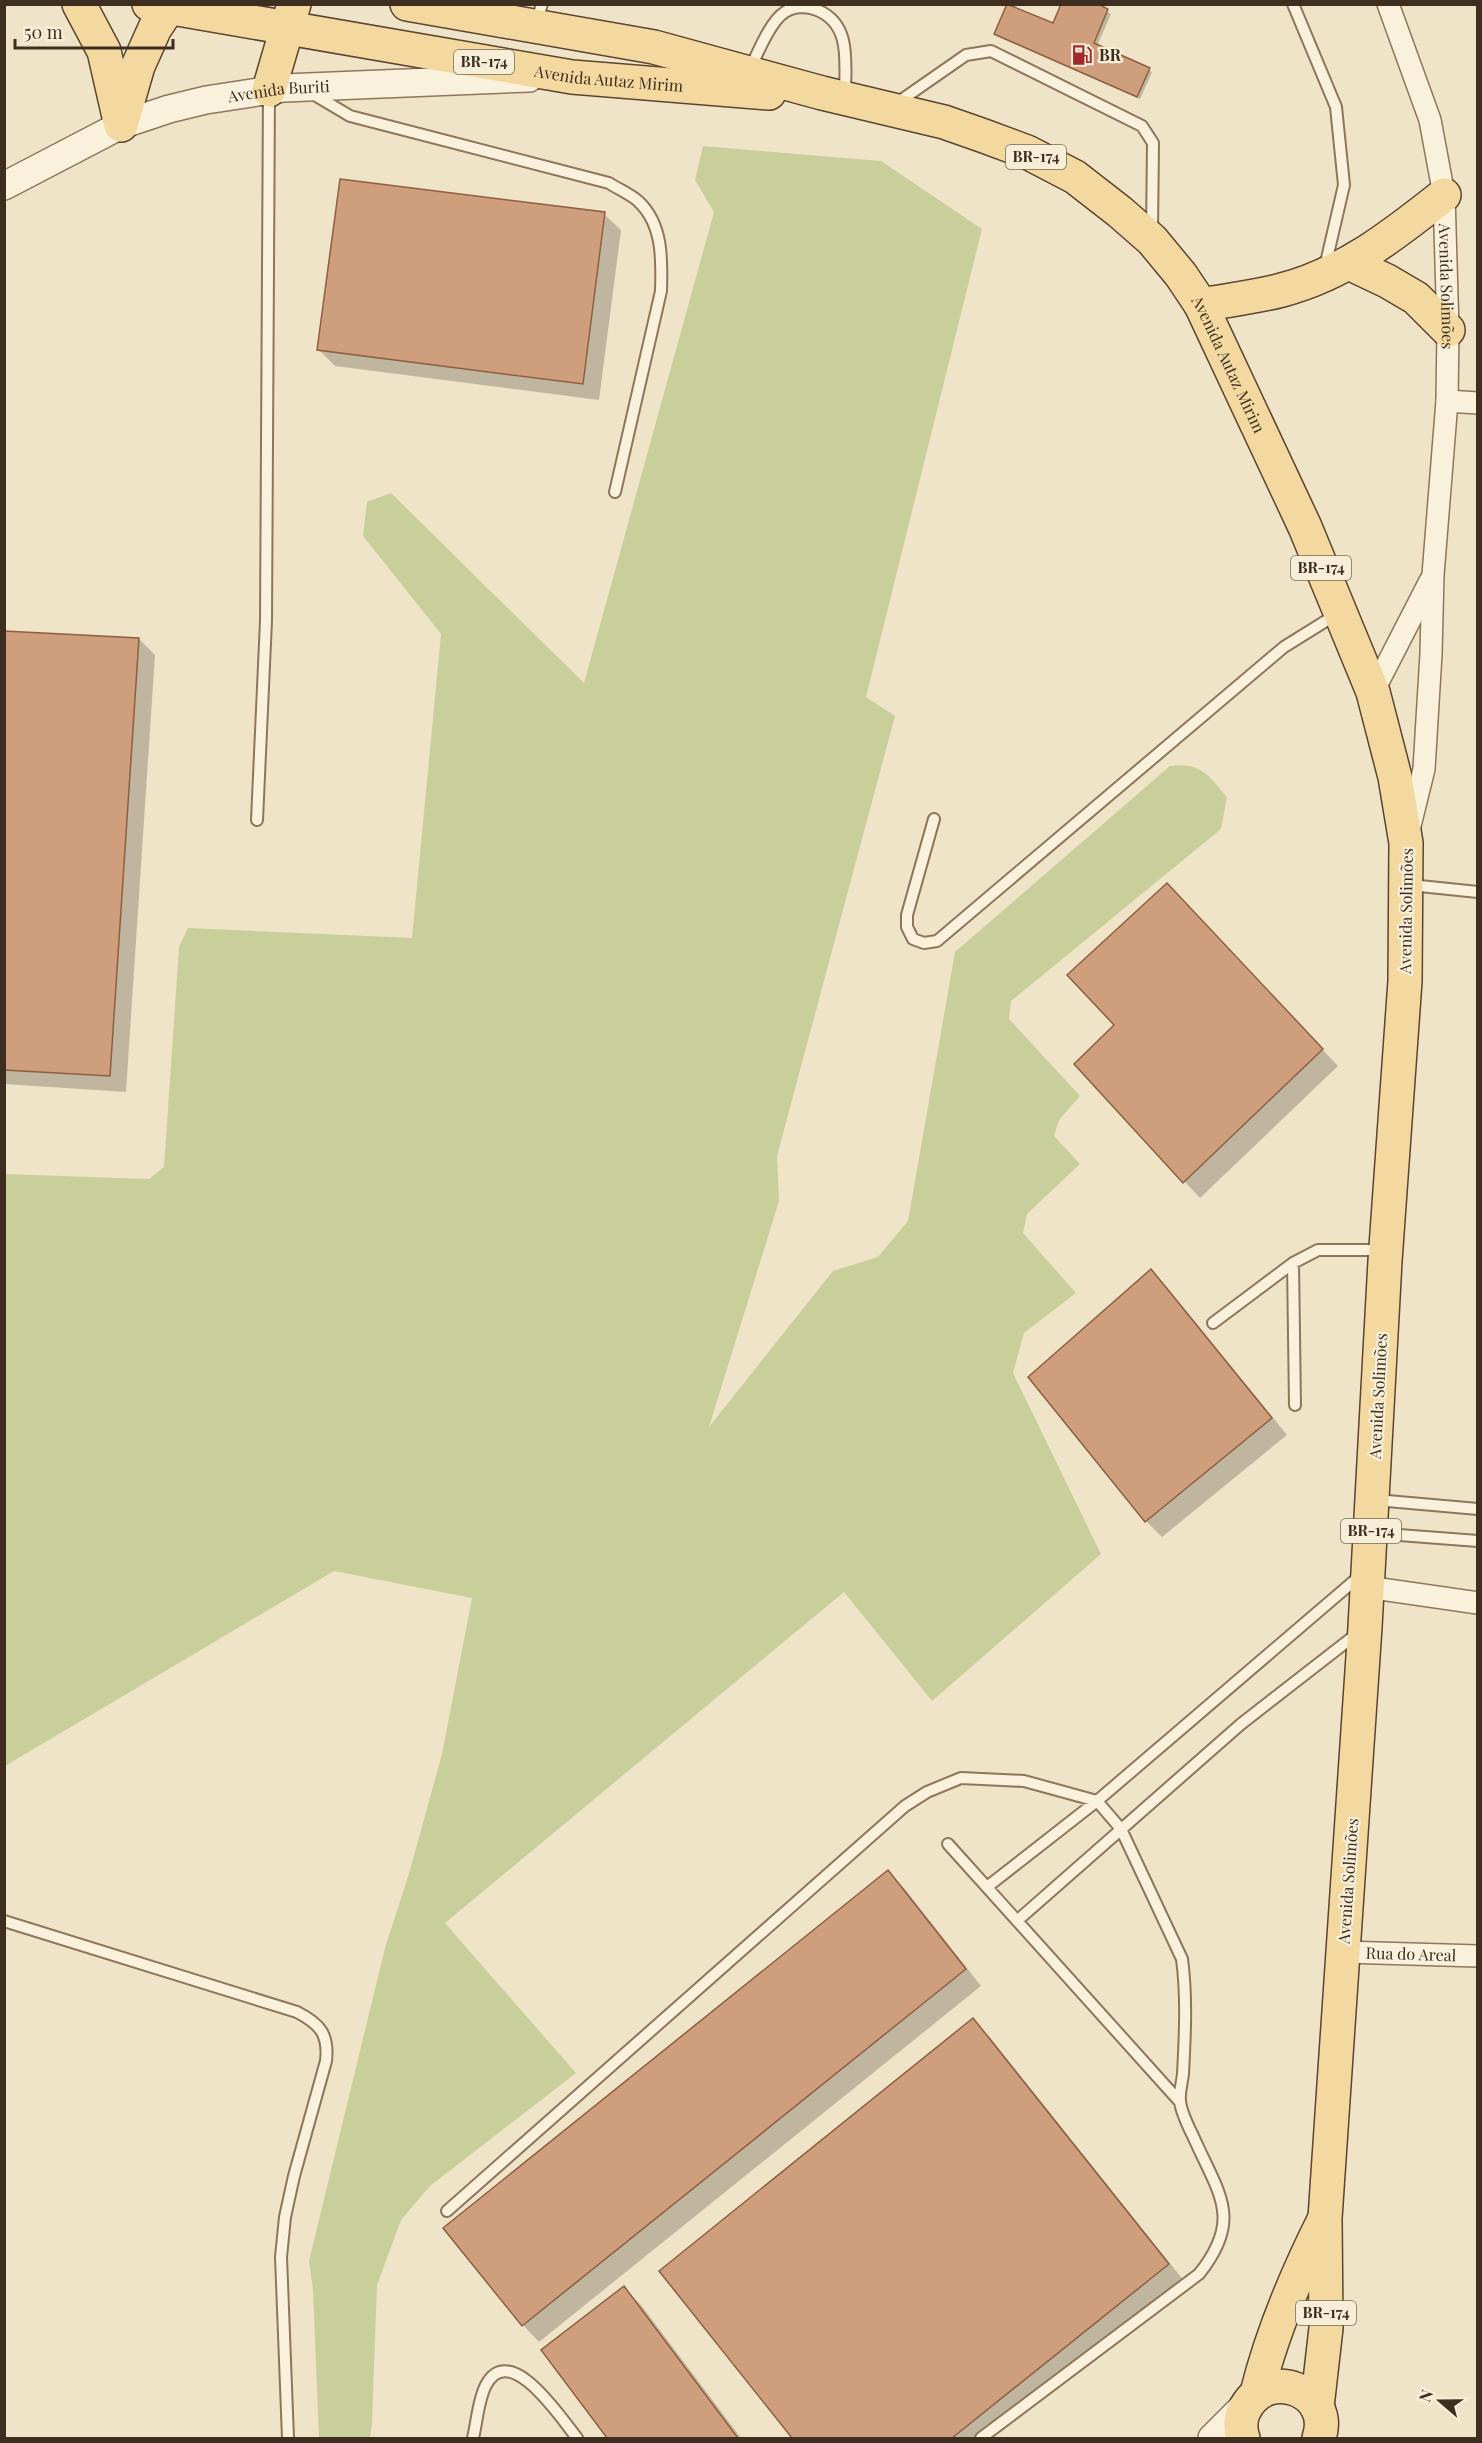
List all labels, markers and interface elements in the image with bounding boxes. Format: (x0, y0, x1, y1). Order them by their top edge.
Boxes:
scale bar (15, 12, 172, 50)
text: 50 m (24, 20, 63, 44)
fuel station icon: BR (1070, 43, 1094, 67)
place label: BR (1099, 44, 1122, 65)
road number: BR-174 (454, 50, 514, 74)
street label: Avenida Autaz Mirim (532, 60, 684, 96)
street label: Avenida Buriti (225, 75, 330, 107)
road number: BR-174 (1006, 145, 1066, 169)
street label: Avenida Solimões (1435, 222, 1459, 349)
street label: Avenida Autaz Mirim (1187, 290, 1270, 436)
road number: BR-174 (1291, 556, 1351, 580)
street label: Avenida Solimões (1394, 848, 1417, 975)
street label: Avenida Solimões (1364, 1333, 1391, 1460)
road number: BR-174 (1341, 1519, 1401, 1543)
street label: Avenida Solimões (1333, 1817, 1362, 1945)
street label: Rua do Areal (1365, 1942, 1457, 1965)
road number: BR-174 (1296, 2301, 1356, 2325)
north arrow (1410, 2371, 1470, 2431)
text: N (1414, 2386, 1437, 2405)

